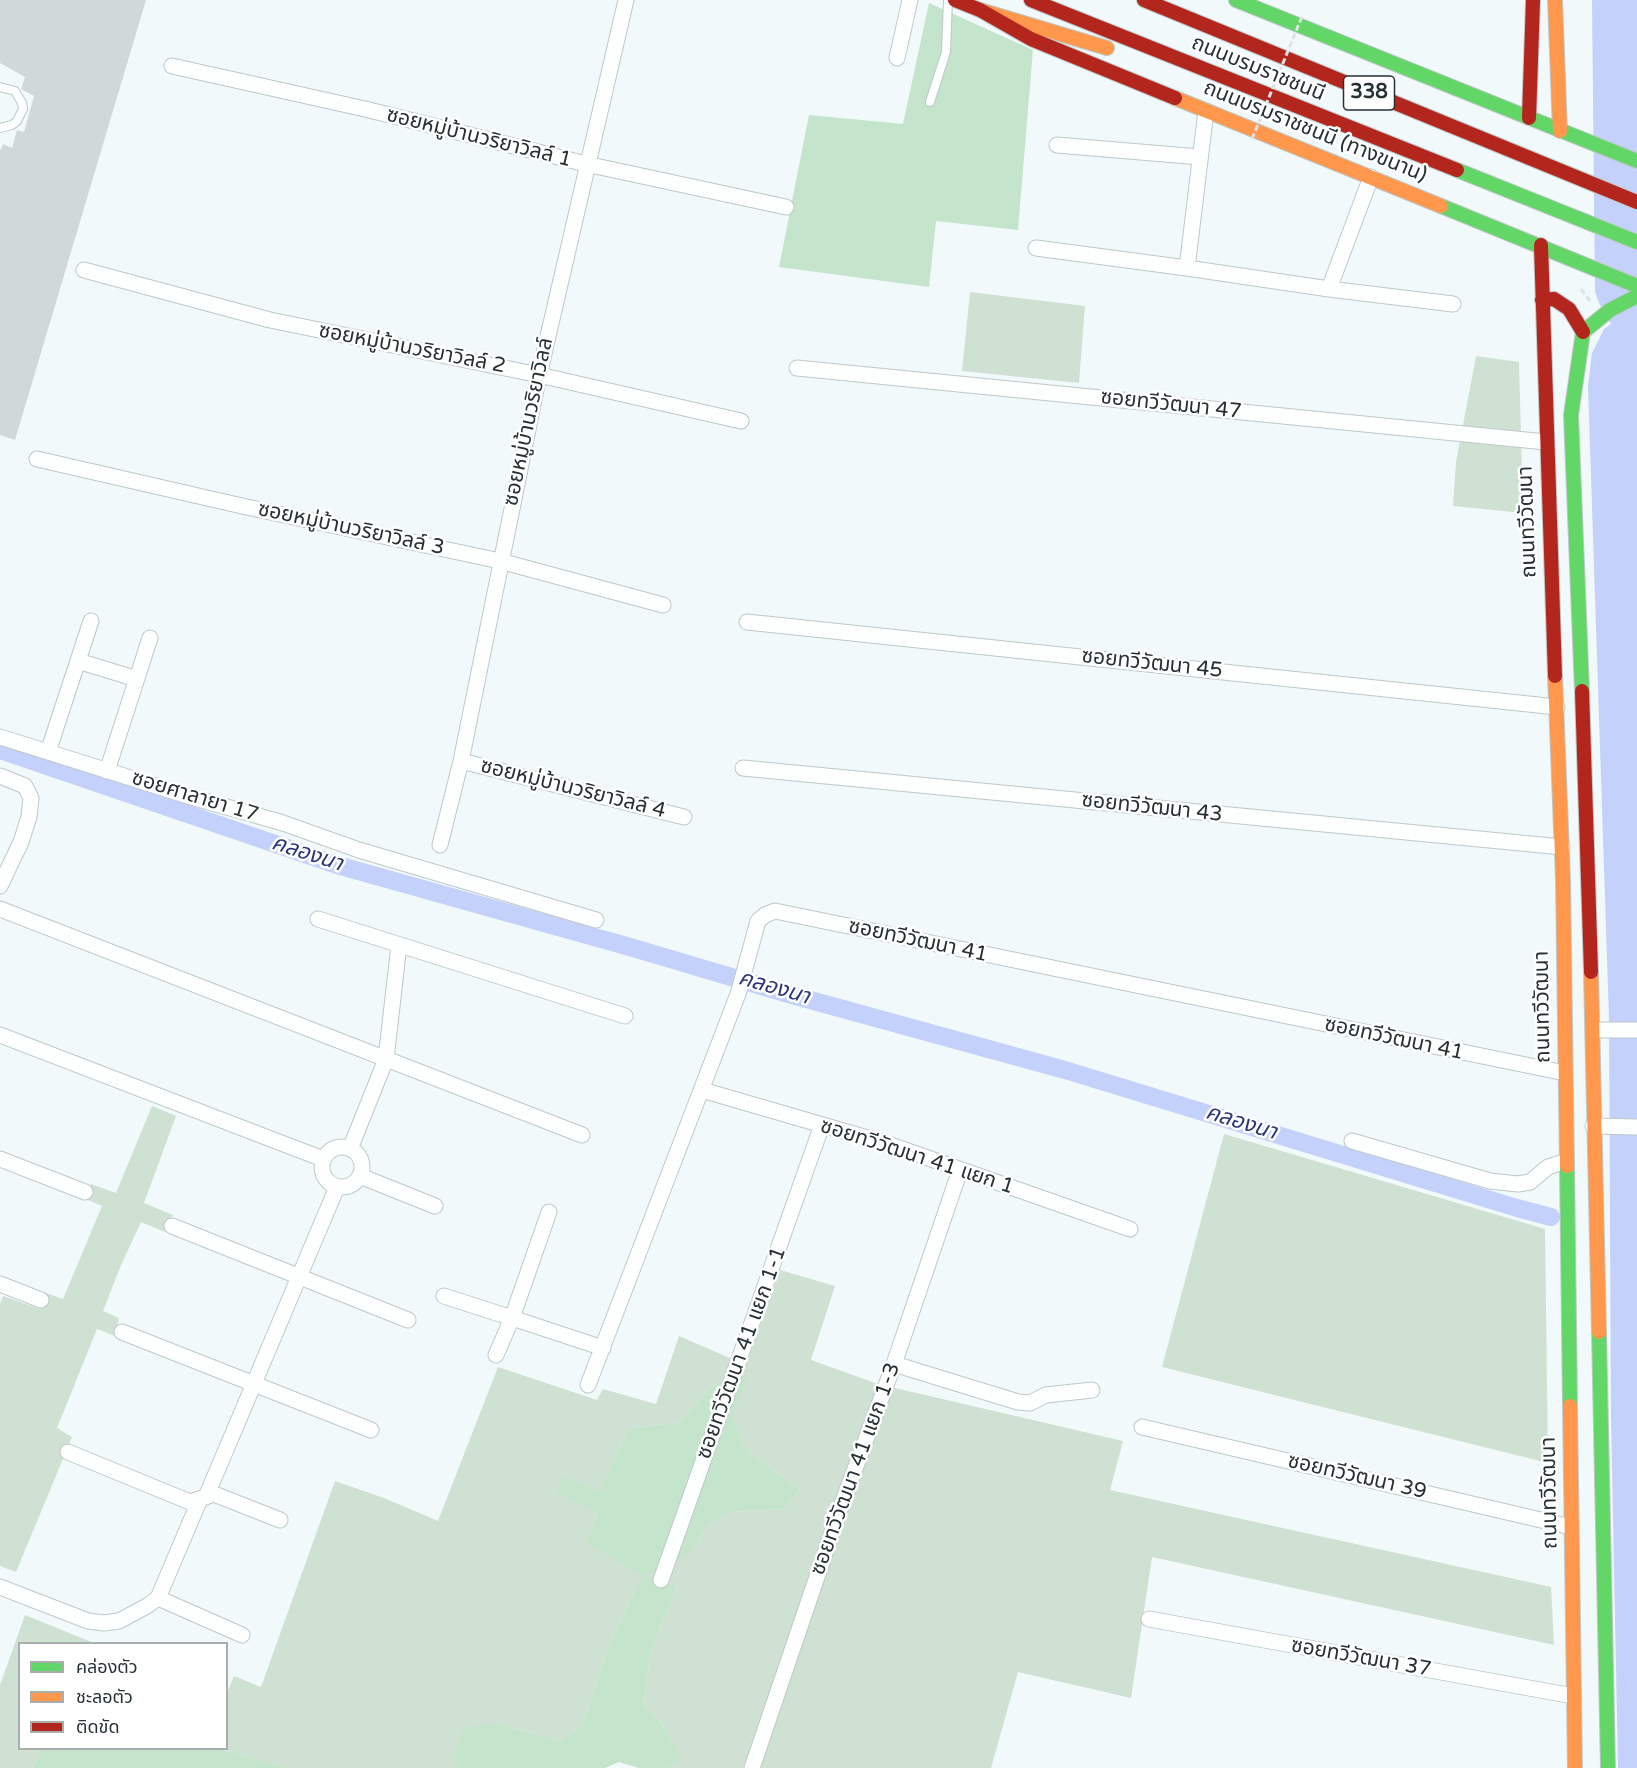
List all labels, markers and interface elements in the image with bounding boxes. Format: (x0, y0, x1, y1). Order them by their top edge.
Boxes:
street label: ถนนบรมราชชนนี (1188, 31, 1328, 107)
street label: ถนนบรมราชชนนี (ทางขนาน) (1200, 76, 1430, 188)
road number: 338 (1344, 76, 1394, 110)
street label: ซอยหมู่บ้านวริยาวิลล์ 1 (384, 103, 574, 173)
street label: ซอยหมู่บ้านวริยาวิลล์ 2 (316, 318, 508, 380)
street label: ซอยหมู่บ้านวริยาวิลล์ (499, 336, 559, 508)
street label: ซอยทวีวัฒนา 47 (1099, 385, 1243, 425)
street label: ถนนทวีวัฒนา (1513, 465, 1543, 579)
street label: ซอยหมู่บ้านวริยาวิลล์ 3 (255, 497, 447, 561)
street label: ซอยทวีวัฒนา 45 (1080, 644, 1224, 684)
street label: ซอยหมู่บ้านวริยาวิลล์ 4 (478, 754, 668, 824)
street label: ซอยศาลายา 17 (129, 766, 261, 828)
street label: ซอยทวีวัฒนา 43 (1080, 788, 1224, 828)
water label: คลองนา (268, 830, 346, 878)
street label: ซอยทวีวัฒนา 41 (846, 914, 990, 968)
street label: ถนนทวีวัฒนา (1529, 951, 1557, 1063)
water label: คลองนา (735, 965, 813, 1011)
street label: ซอยทวีวัฒนา 41 (1322, 1012, 1466, 1066)
water label: คลองนา (1202, 1100, 1280, 1146)
street label: ซอยทวีวัฒนา 41 แยก 1 (817, 1114, 1017, 1200)
street label: ซอยทวีวัฒนา 41 แยก 1-1 (692, 1243, 792, 1463)
street label: ซอยทวีวัฒนา 41 แยก 1-3 (806, 1359, 906, 1579)
street label: ถนนทวีวัฒนา (1536, 1437, 1564, 1549)
street label: ซอยทวีวัฒนา 39 (1285, 1449, 1429, 1505)
street label: ซอยทวีวัฒนา 37 (1289, 1633, 1433, 1683)
legend (18, 1642, 228, 1750)
text: คล่องตัว (76, 1656, 138, 1678)
text: ชะลอตัว (76, 1686, 133, 1708)
text: ติดขัด (76, 1716, 119, 1738)

